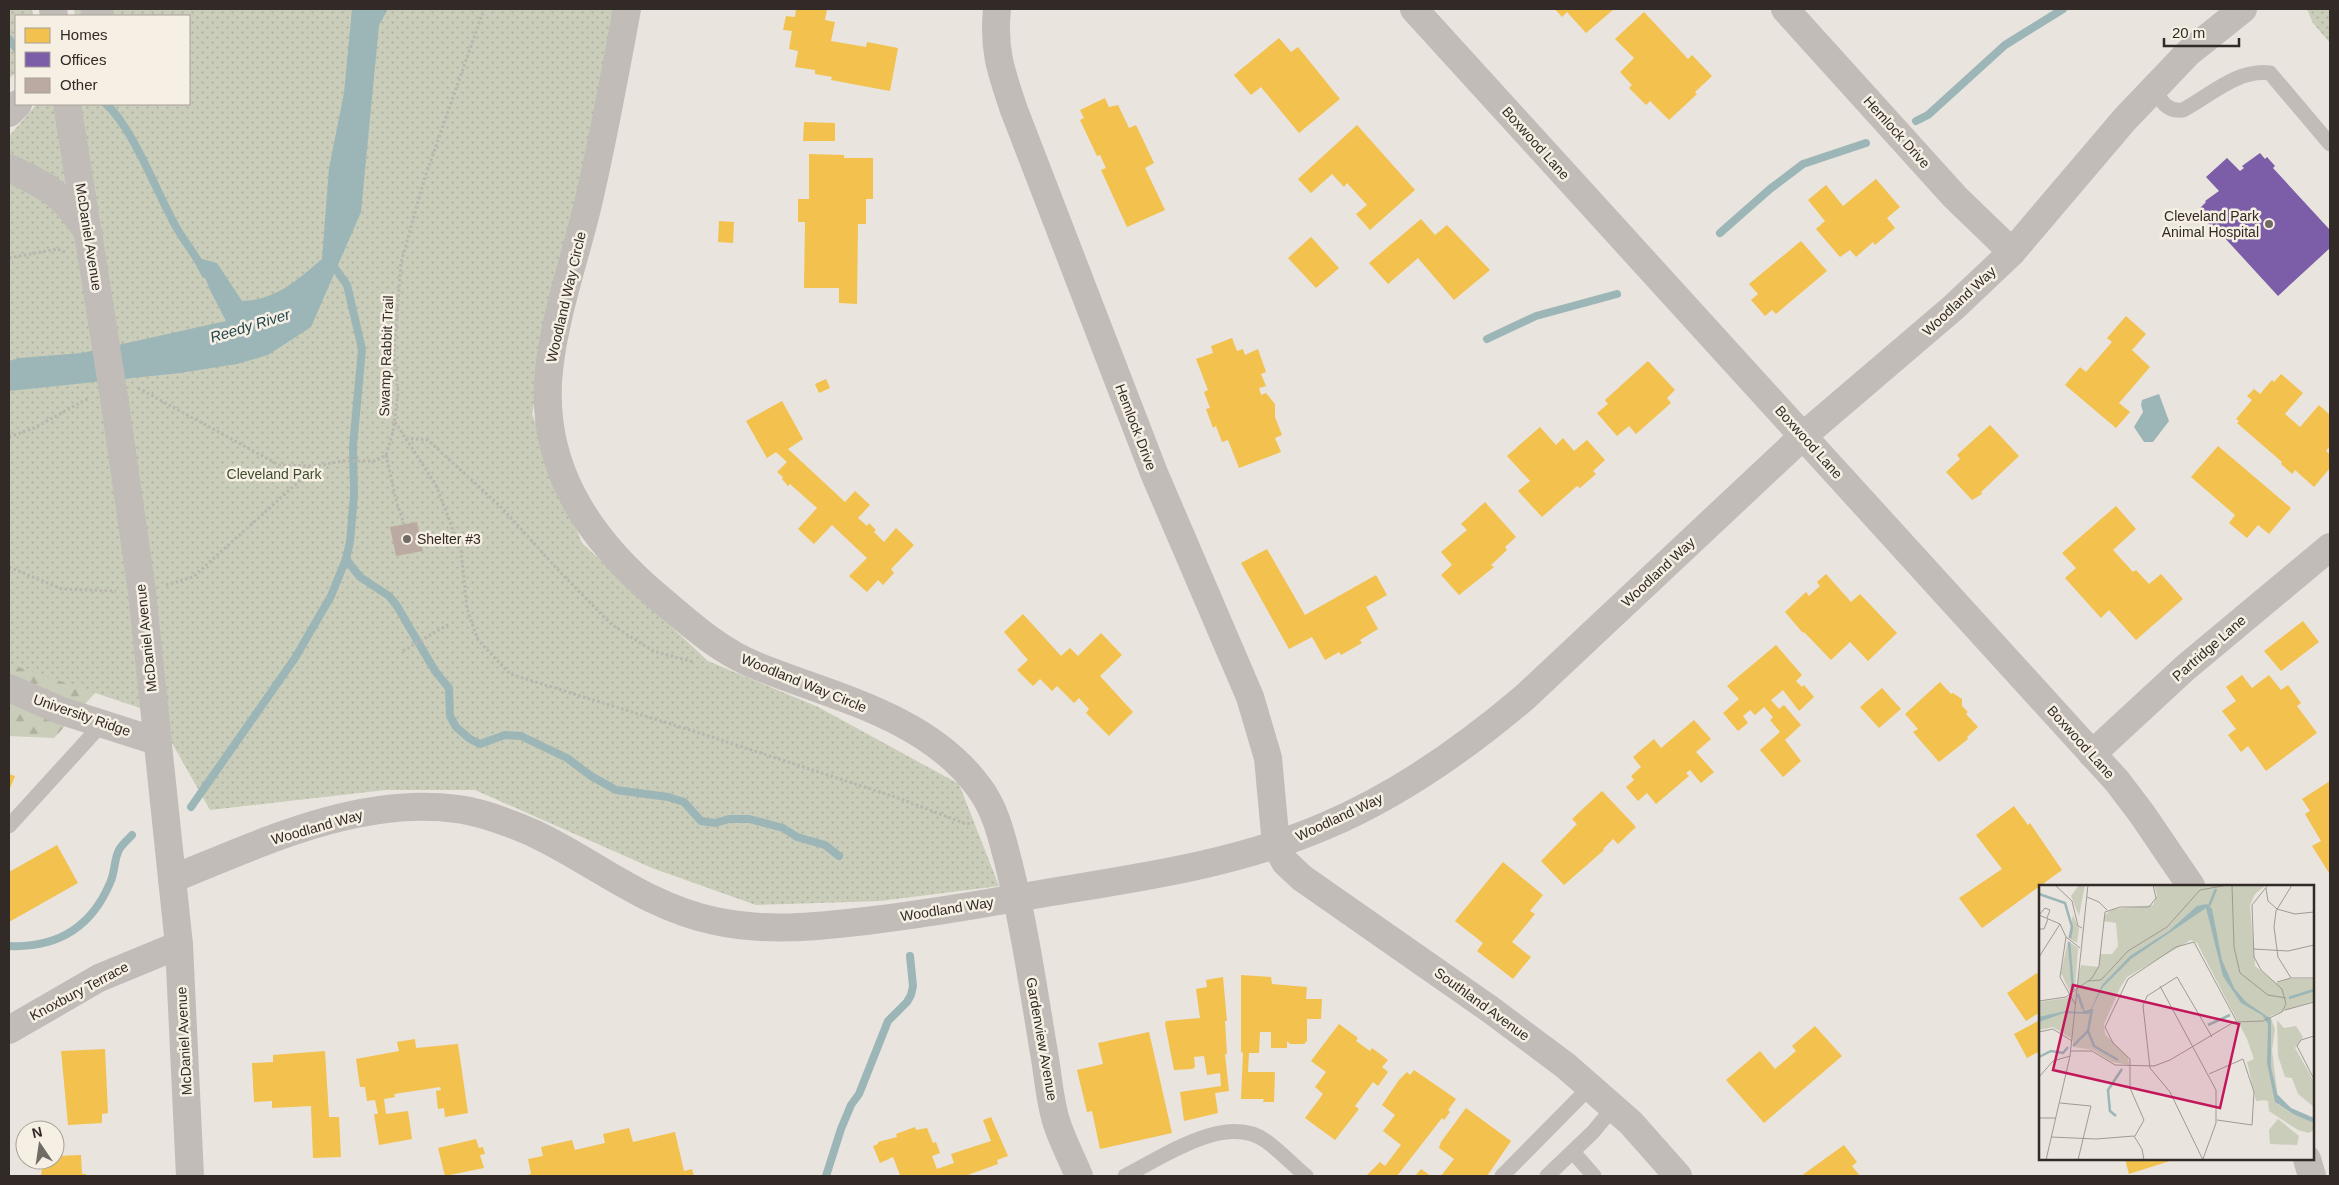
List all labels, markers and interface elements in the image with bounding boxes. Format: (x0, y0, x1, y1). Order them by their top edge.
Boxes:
legend (15, 15, 190, 105)
scale bar (2164, 15, 2239, 47)
text: 20 m (2172, 24, 2205, 41)
text: Homes (60, 26, 108, 43)
text: Offices (60, 51, 106, 68)
text: Other (60, 76, 98, 93)
street label: Hemlock Drive (1861, 93, 1934, 171)
street label: Boxwood Lane (1499, 103, 1573, 183)
street label: McDaniel Avenue (73, 182, 105, 292)
place label: Cleveland Park Animal Hospital (2162, 208, 2260, 240)
marker: Cleveland Park Animal Hospital (2263, 218, 2275, 230)
street label: Woodland Way Circle (543, 230, 589, 364)
street label: Woodland Way (1919, 263, 1999, 339)
street label: Swamp Rabbit Trail (376, 295, 396, 417)
water label: Reedy River (208, 305, 293, 346)
street label: Hemlock Drive (1112, 382, 1160, 473)
street label: Boxwood Lane (1772, 402, 1846, 482)
park label: Cleveland Park (227, 466, 322, 482)
place label: Shelter #3 (417, 531, 481, 547)
marker: Shelter #3 (401, 533, 413, 545)
street label: Woodland Way (1618, 534, 1698, 610)
street label: McDaniel Avenue (132, 583, 160, 693)
street label: Partridge Lane (2169, 612, 2249, 684)
street label: Woodland Way Circle (739, 651, 869, 716)
street label: University Ridge (31, 691, 133, 739)
street label: Boxwood Lane (2044, 702, 2118, 782)
street label: Woodland Way (1293, 790, 1385, 844)
street label: Woodland Way (270, 806, 364, 848)
inset map (2039, 885, 2314, 1160)
street label: Woodland Way (899, 894, 995, 924)
street label: Knoxbury Terrace (27, 958, 131, 1024)
street label: Southland Avenue (1431, 964, 1533, 1044)
street label: Gardenview Avenue (1023, 976, 1061, 1102)
street label: McDaniel Avenue (173, 986, 195, 1096)
north arrow (15, 1120, 65, 1170)
text: N (30, 1123, 44, 1141)

